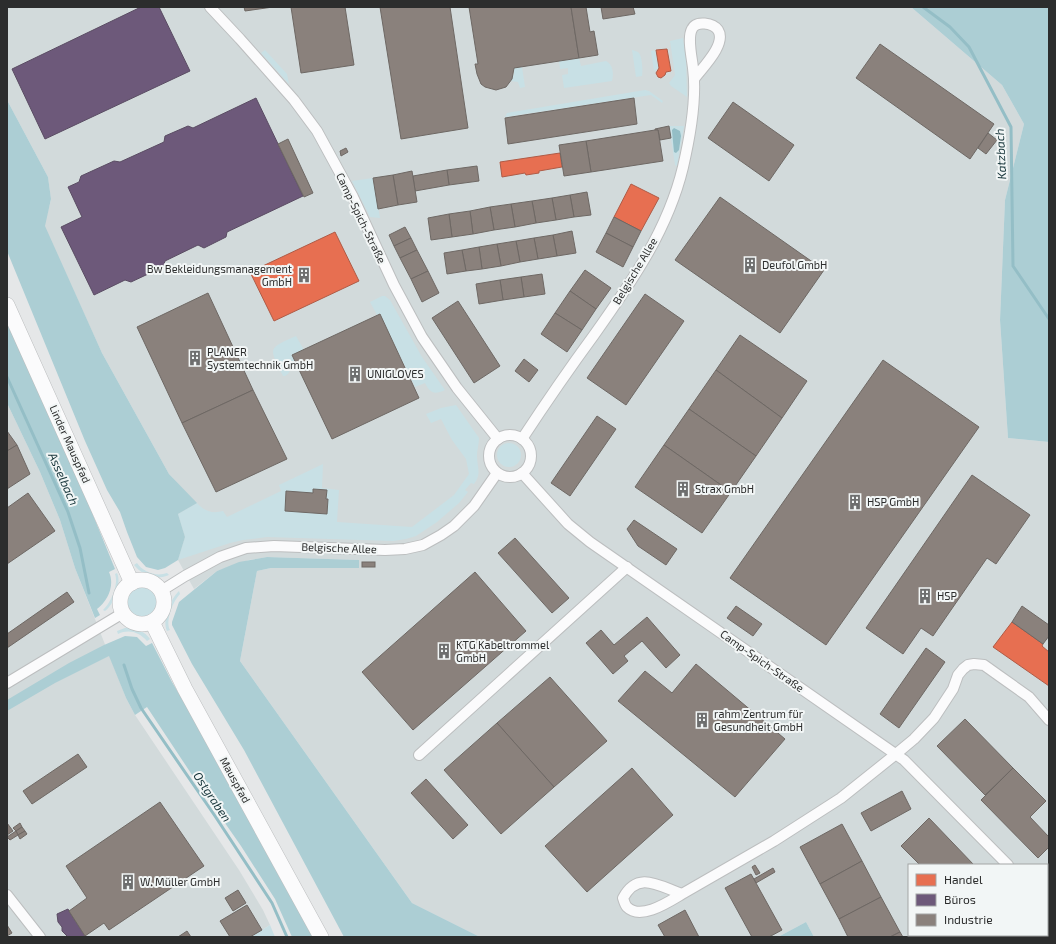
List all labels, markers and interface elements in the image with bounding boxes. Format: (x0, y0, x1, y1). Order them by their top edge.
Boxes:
water label: Katzbach (992, 128, 1008, 180)
street label: Camp-Spich-Straße (334, 170, 389, 265)
street label: Belgische Allee (610, 235, 660, 306)
building icon: Deufol GmbH (741, 256, 759, 274)
place label: Deufol GmbH (762, 258, 827, 271)
place label: Bw Bekleidungsmanagement GmbH (147, 262, 292, 288)
building icon: Bw Bekleidungsmanagement GmbH (295, 266, 313, 284)
place label: PLANER Systemtechnik GmbH (207, 345, 313, 371)
building icon: PLANER Systemtechnik GmbH (186, 349, 204, 367)
building icon: UNIGLOVES (346, 365, 364, 383)
place label: UNIGLOVES (367, 367, 424, 380)
street label: Linder Mauspfad (47, 403, 93, 485)
water label: Asselbach (46, 449, 82, 507)
building icon: Strax GmbH (674, 480, 692, 498)
place label: Strax GmbH (695, 482, 754, 495)
building icon: HSP GmbH (846, 493, 864, 511)
place label: HSP GmbH (867, 495, 919, 508)
street label: Belgische Allee (301, 540, 377, 555)
building icon: HSP (916, 587, 934, 605)
place label: HSP (937, 589, 957, 602)
street label: Camp-Spich-Straße (718, 627, 807, 694)
place label: KTG Kabeltrommel GmbH (456, 638, 550, 664)
building icon: KTG Kabeltrommel GmbH (435, 642, 453, 660)
place label: rahm Zentrum für Gesundheit GmbH (714, 707, 804, 733)
building icon: rahm Zentrum für Gesundheit GmbH (693, 711, 711, 729)
street label: Mauspfad (218, 755, 253, 805)
water label: Ostgraben (191, 769, 235, 824)
legend (908, 864, 1048, 936)
text: Handel (944, 872, 983, 886)
building icon: W. Müller GmbH (119, 873, 137, 891)
place label: W. Müller GmbH (140, 875, 220, 888)
text: Büros (944, 892, 976, 906)
text: Industrie (944, 912, 993, 926)

